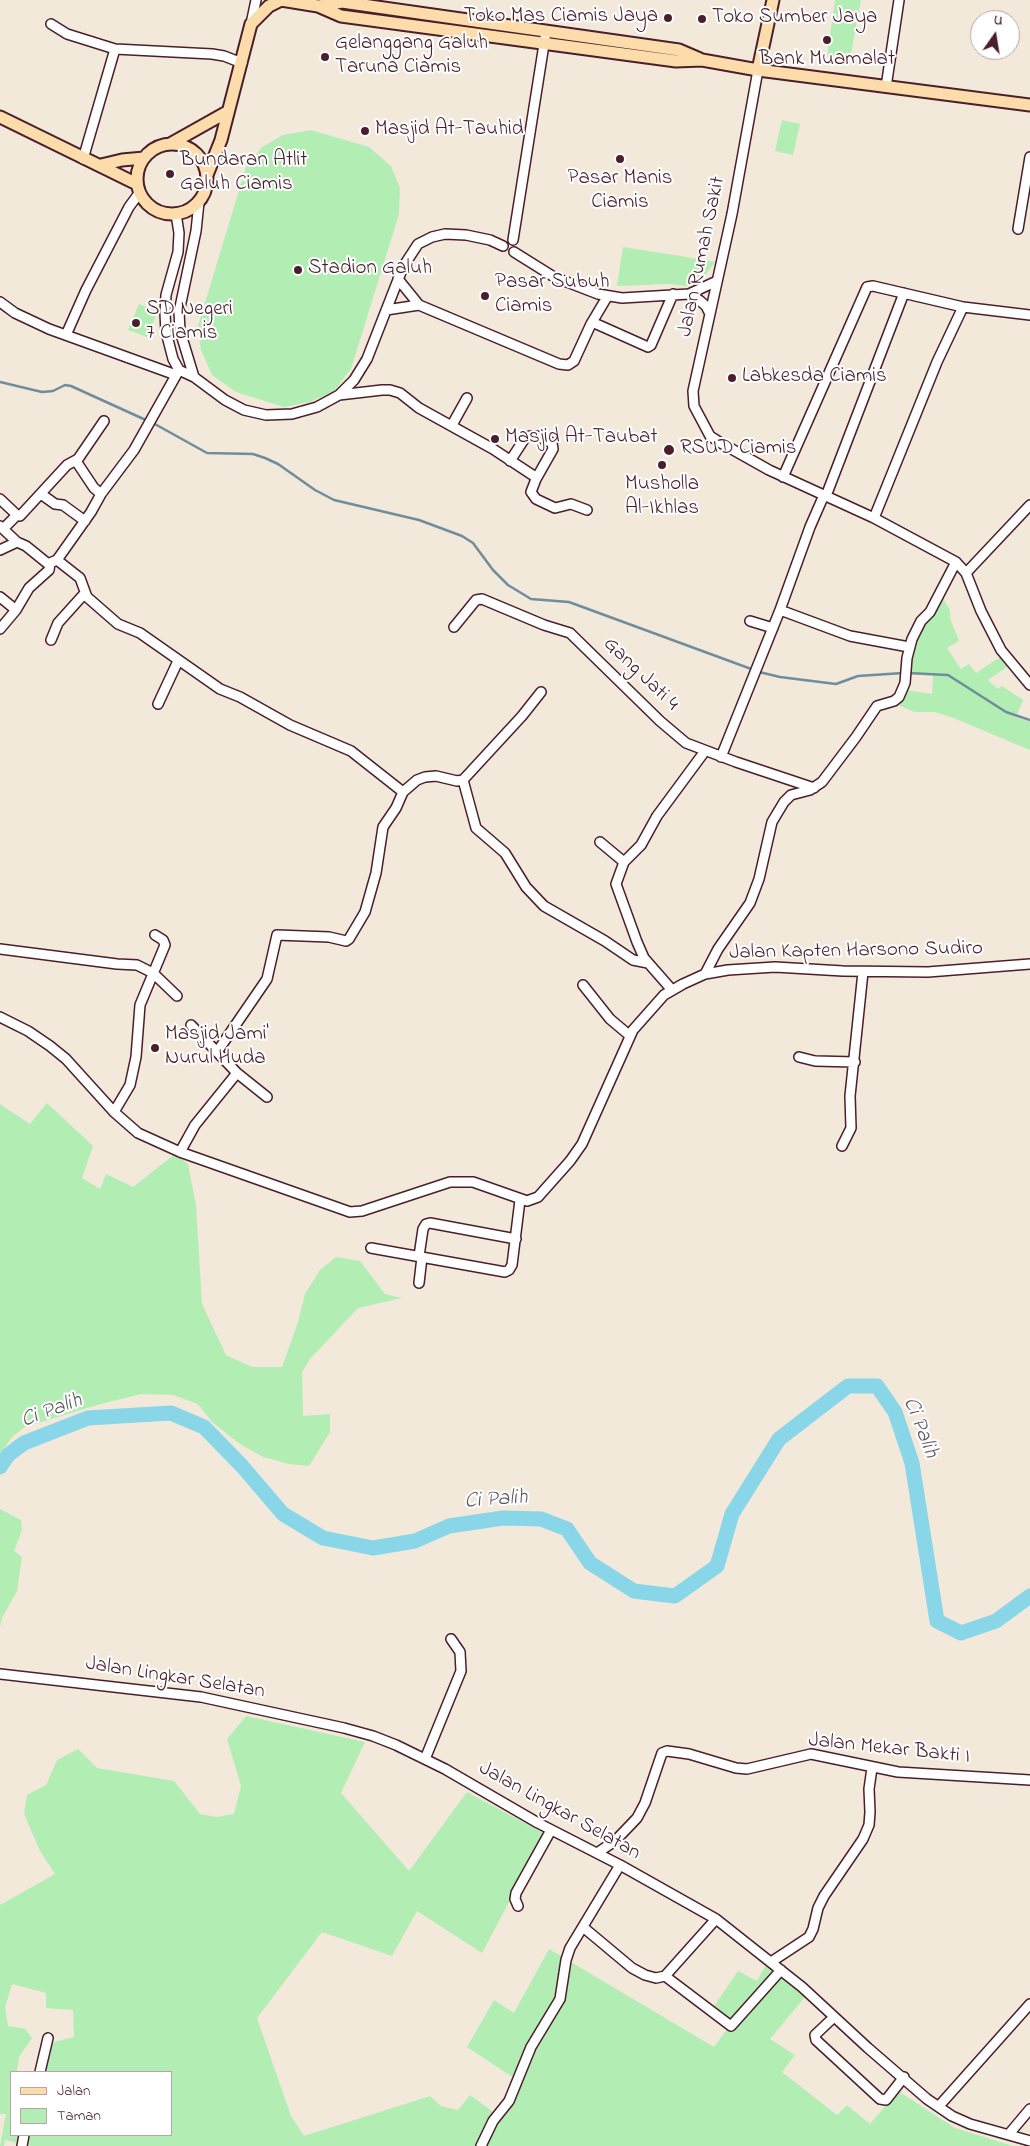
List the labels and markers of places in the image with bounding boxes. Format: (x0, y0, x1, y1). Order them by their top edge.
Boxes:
place label: Toko Mas Ciamis Jaya (464, 5, 658, 31)
place label: Toko Sumber Jaya (712, 6, 877, 32)
marker: Toko Mas Ciamis Jaya (662, 12, 674, 24)
marker: Toko Sumber Jaya (696, 13, 708, 25)
place label: Gelanggang Galuh Taruna Ciamis (335, 32, 488, 82)
marker: Bank Muamalat (821, 34, 833, 46)
place label: Bank Muamalat (759, 48, 895, 74)
marker: Gelanggang Galuh Taruna Ciamis (319, 51, 331, 63)
place label: Masjid At-Tauhid (375, 118, 524, 144)
marker: Masjid At-Tauhid (359, 125, 371, 137)
place label: Bundaran Atlit Galuh Ciamis (180, 149, 307, 199)
marker: Pasar Manis Ciamis (614, 153, 626, 165)
place label: Pasar Manis Ciamis (568, 167, 672, 217)
marker: Bundaran Atlit Galuh Ciamis (164, 168, 176, 180)
place label: Stadion Galuh (308, 257, 432, 283)
marker: Stadion Galuh (292, 264, 304, 276)
place label: Pasar Subuh Ciamis (495, 271, 609, 321)
marker: Pasar Subuh Ciamis (479, 290, 491, 302)
place label: SD Negeri 7 Ciamis (146, 298, 233, 348)
marker: SD Negeri 7 Ciamis (130, 317, 142, 329)
place label: Labkesda Ciamis (742, 365, 887, 391)
marker: Labkesda Ciamis (726, 372, 738, 384)
place label: Masjid At-Taubat (505, 426, 657, 452)
marker: Masjid At-Taubat (489, 433, 501, 445)
place label: RSUD Ciamis (680, 437, 796, 463)
marker: RSUD Ciamis (662, 443, 676, 457)
marker: Musholla Al-Ikhlas (656, 459, 668, 471)
place label: Musholla Al-Ikhlas (625, 473, 699, 523)
place label: Masjid Jami' Nurul Huda (165, 1023, 269, 1073)
marker: Masjid Jami' Nurul Huda (149, 1042, 161, 1054)

